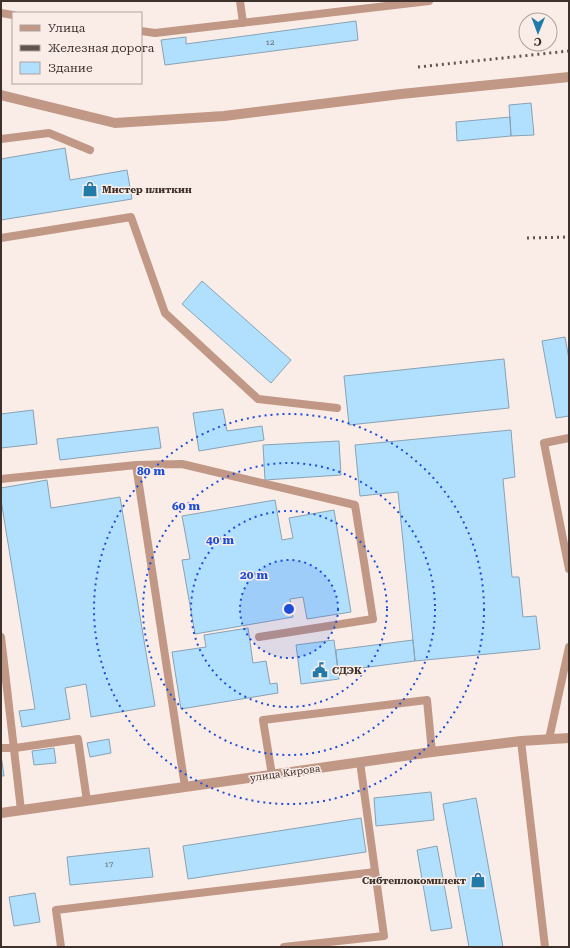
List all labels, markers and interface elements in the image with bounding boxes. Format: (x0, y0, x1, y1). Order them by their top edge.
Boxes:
legend (12, 12, 142, 84)
north arrow (518, 12, 558, 52)
text: Улица (48, 21, 86, 35)
text: С (534, 35, 542, 48)
house number: 12 (266, 38, 275, 47)
text: Железная дорога (48, 41, 155, 55)
text: Здание (48, 61, 93, 75)
shop icon: Мистер плиткин (81, 180, 99, 198)
place label: Мистер плиткин (102, 184, 192, 195)
text: 80 m (137, 464, 165, 478)
text: 60 m (172, 499, 200, 513)
text: 40 m (206, 533, 234, 547)
text: 20 m (240, 568, 268, 582)
centre of rings (282, 602, 296, 616)
public building icon: СДЭК (311, 661, 329, 679)
place label: СДЭК (332, 665, 362, 676)
street label: улица Кирова (249, 763, 321, 783)
house number: 17 (105, 860, 114, 869)
shop icon: Сибтеплокомплект (469, 871, 487, 889)
place label: Сибтеплокомплект (362, 875, 466, 886)

